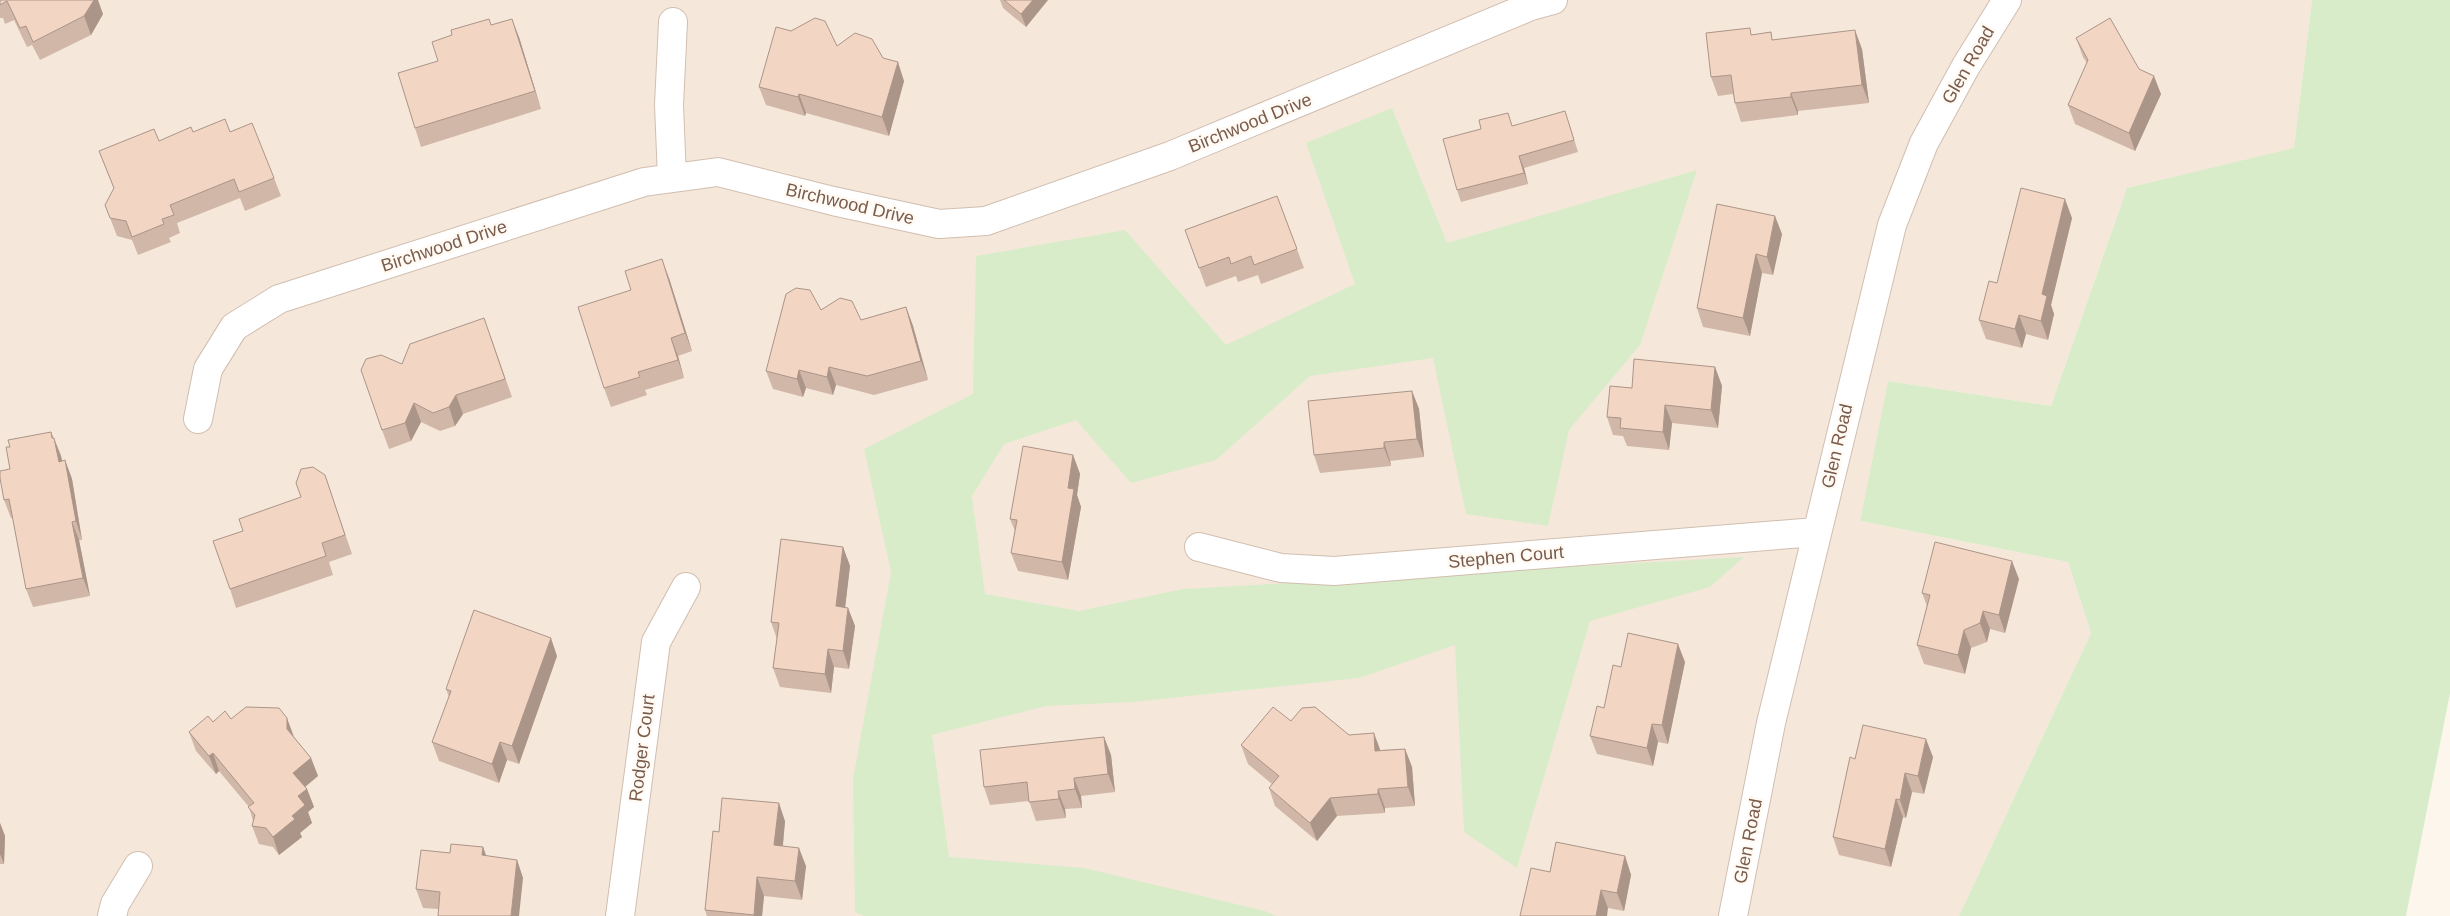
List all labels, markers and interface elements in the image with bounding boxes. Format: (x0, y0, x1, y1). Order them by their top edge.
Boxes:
street label: Glen Road (1938, 23, 1998, 107)
street label: Birchwood Drive (1186, 89, 1314, 157)
street label: Birchwood Drive (784, 180, 916, 228)
street label: Birchwood Drive (379, 216, 509, 276)
street label: Glen Road (1818, 402, 1856, 490)
street label: Stephen Court (1447, 542, 1565, 572)
street label: Rodger Court (625, 693, 659, 803)
street label: Glen Road (1730, 797, 1766, 885)

